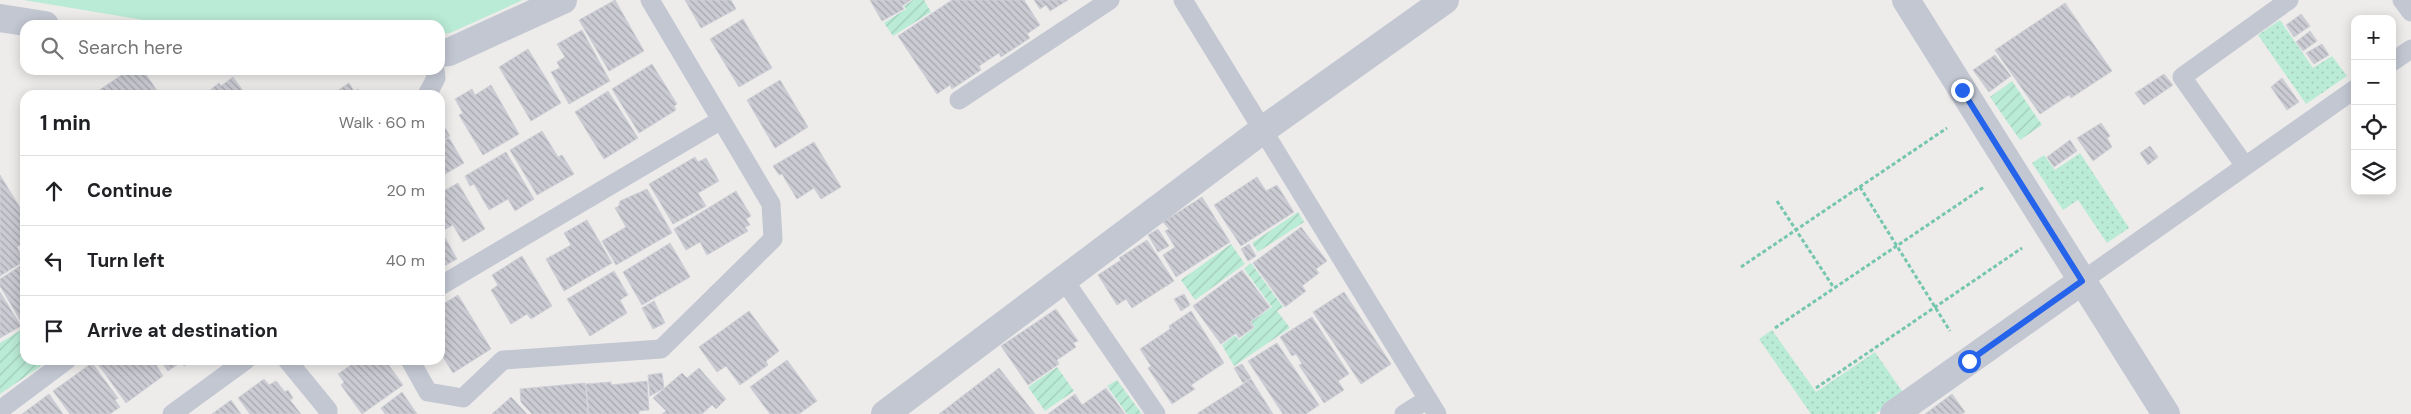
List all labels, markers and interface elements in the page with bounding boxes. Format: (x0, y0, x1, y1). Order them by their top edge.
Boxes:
map controls (2351, 15, 2396, 195)
button: + (2351, 15, 2396, 60)
search box (20, 20, 445, 75)
icon: search (38, 34, 66, 62)
text: Search here (78, 35, 183, 60)
button: − (2351, 60, 2396, 105)
route end (1951, 79, 1974, 102)
button: locate (2351, 105, 2396, 150)
text: 1 min (40, 109, 91, 137)
text: Walk · 60 m (339, 112, 425, 133)
button: layers (2351, 150, 2396, 195)
icon: ahead (40, 177, 68, 205)
text: Continue (87, 178, 173, 203)
text: 20 m (386, 180, 425, 201)
icon: left (40, 247, 68, 275)
text: Turn left (87, 248, 165, 273)
text: 40 m (386, 250, 425, 271)
icon: arrive (40, 317, 68, 345)
text: Arrive at destination (87, 318, 278, 343)
route start (1958, 350, 1981, 373)

